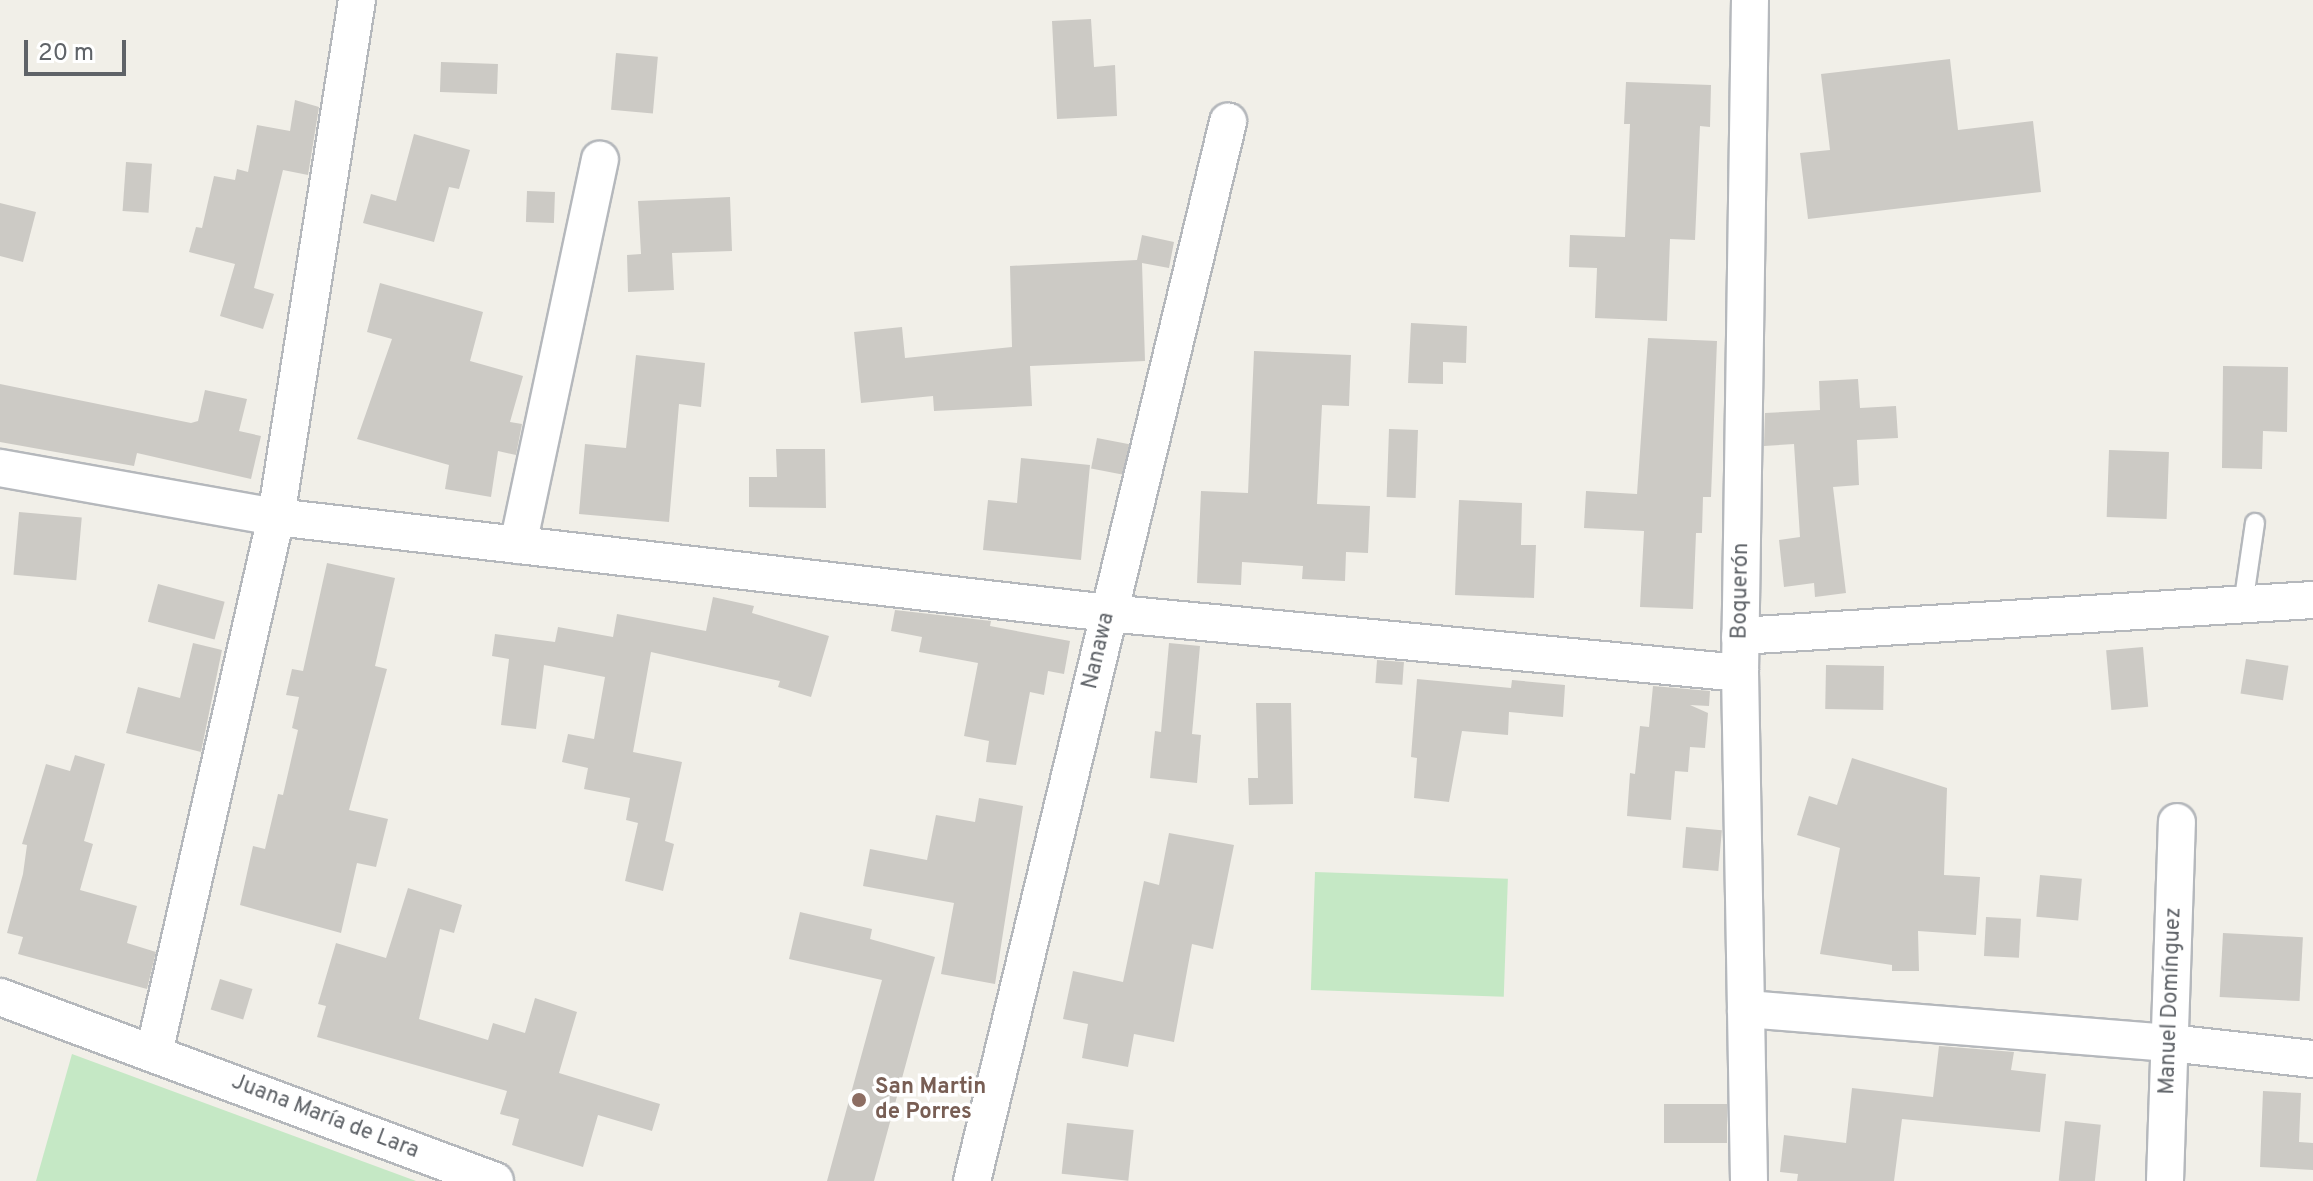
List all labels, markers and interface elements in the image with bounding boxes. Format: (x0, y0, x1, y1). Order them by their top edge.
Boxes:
scale bar (28, 24, 130, 74)
text: 20 m (38, 39, 94, 69)
street label: Boquerón (1727, 542, 1755, 640)
street label: Nanawa (1077, 610, 1121, 692)
street label: Manuel Domínguez (2155, 907, 2187, 1095)
street label: Juana María de Lara (228, 1069, 422, 1165)
place label: San Martin de Porres (875, 1074, 986, 1126)
marker: San Martin de Porres (850, 1091, 868, 1109)

